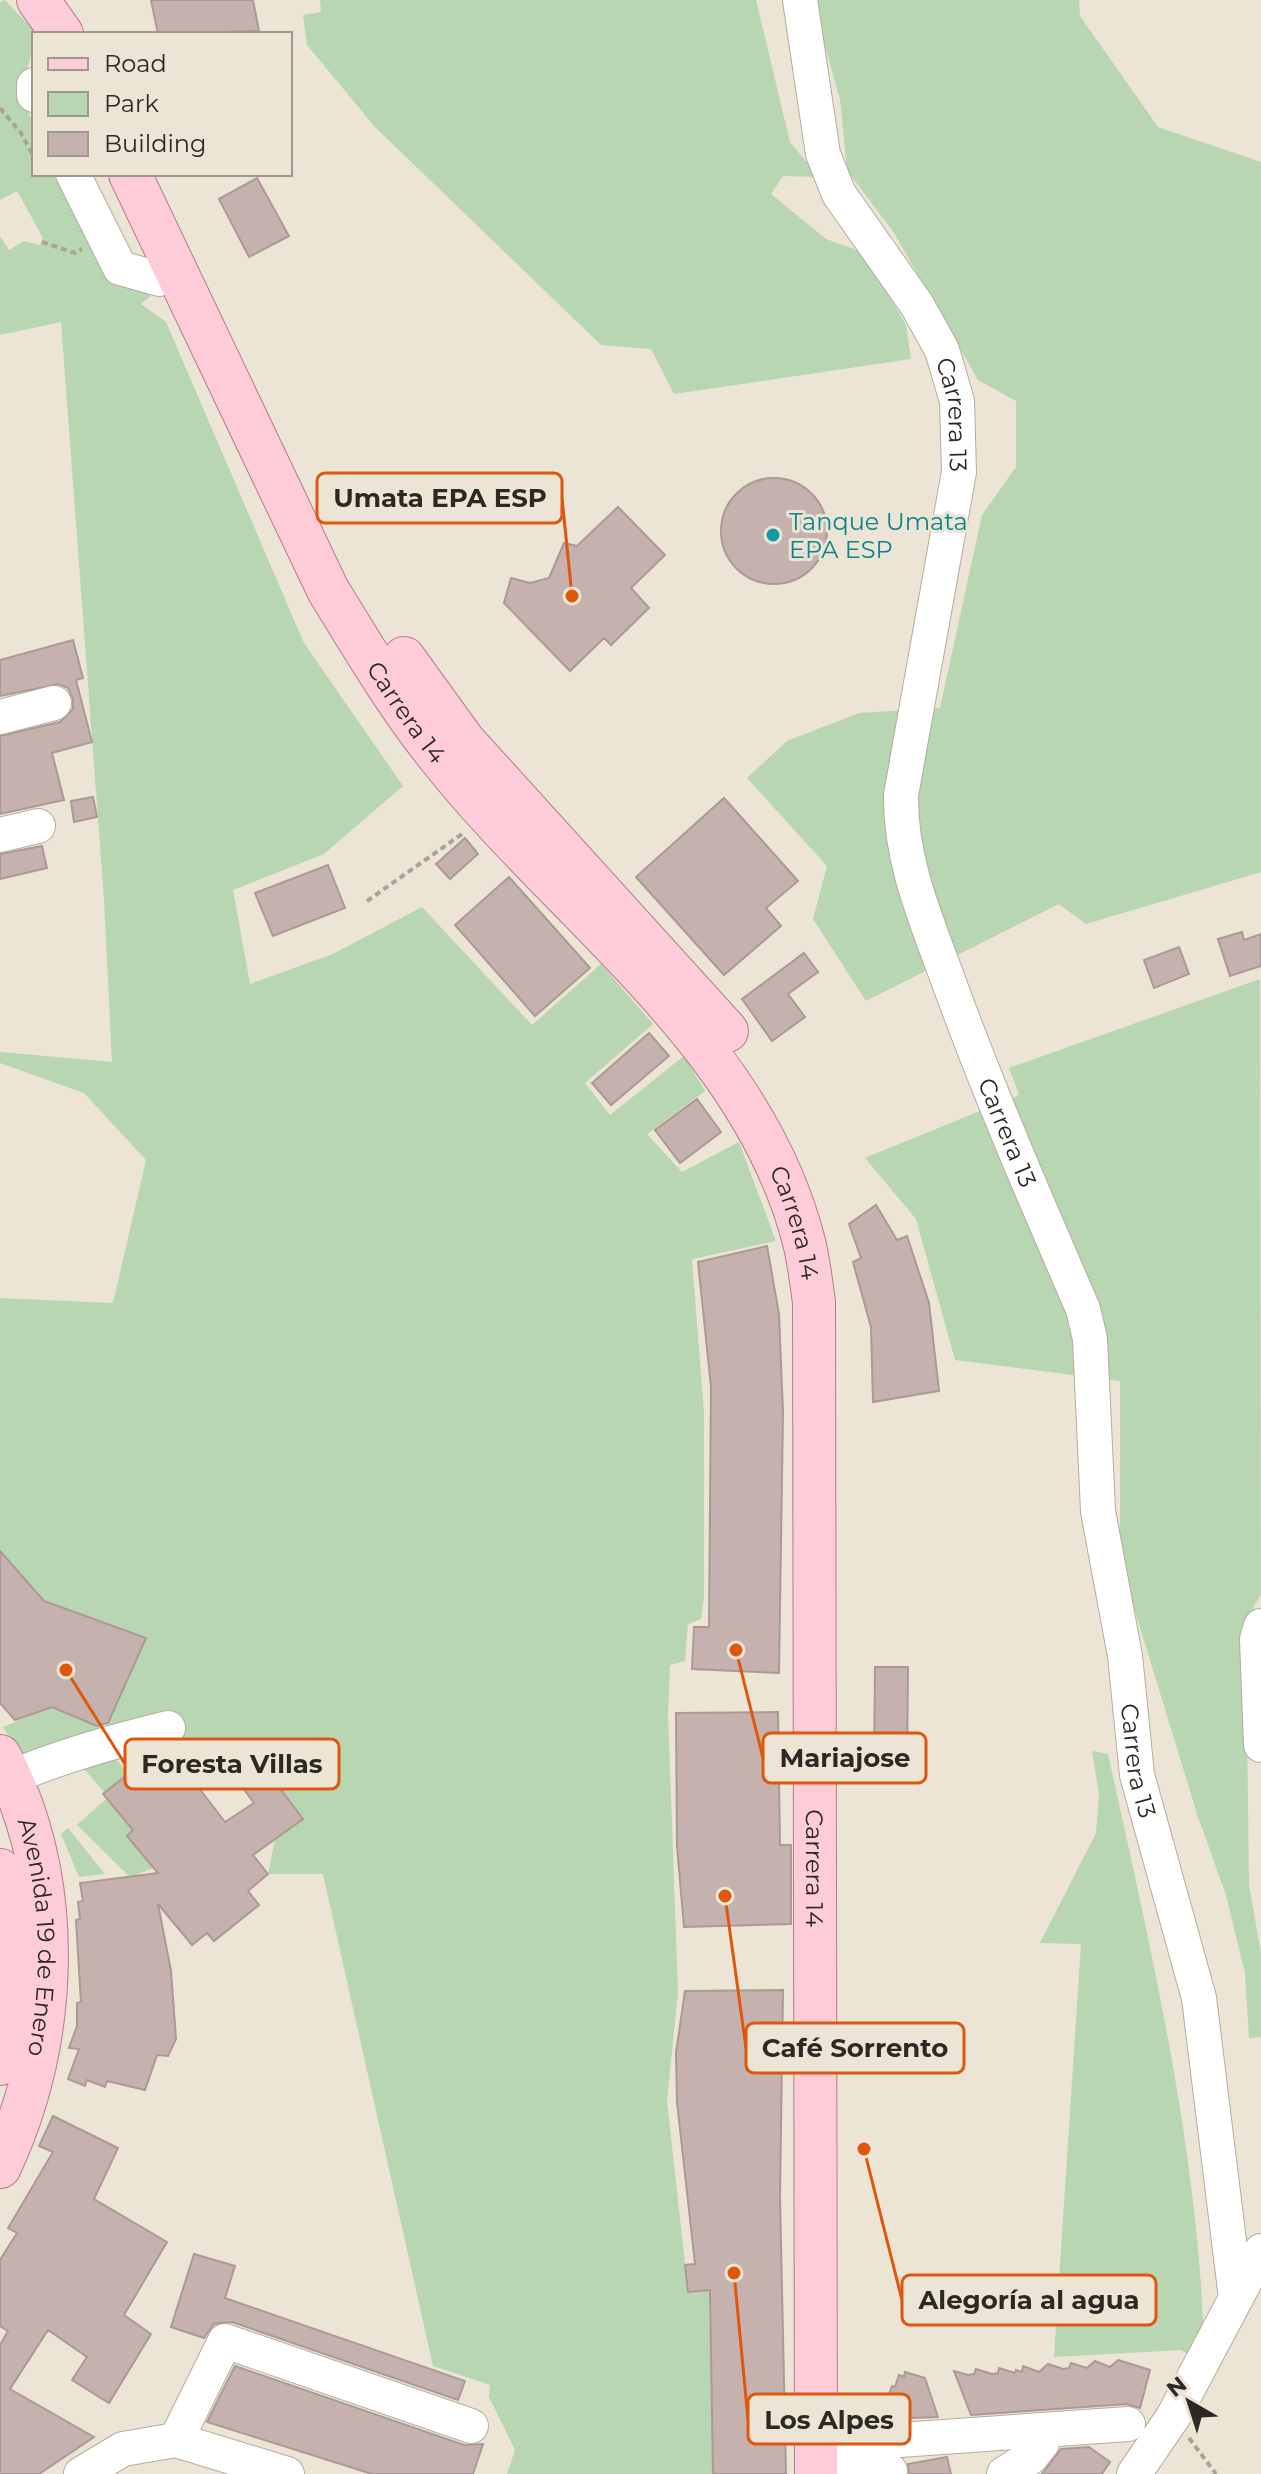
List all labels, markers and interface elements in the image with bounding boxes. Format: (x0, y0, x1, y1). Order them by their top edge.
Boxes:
legend (32, 32, 292, 176)
text: Road (104, 49, 167, 78)
text: Park (104, 89, 159, 118)
text: Building (104, 129, 207, 158)
street label: Carrera 13 (930, 354, 973, 472)
callout: Umata EPA ESP (317, 473, 562, 523)
text: Umata EPA ESP (333, 482, 547, 514)
place label: Tanque Umata EPA ESP (789, 507, 968, 564)
marker: Tanque Umata EPA ESP (764, 526, 782, 544)
street label: Carrera 14 (361, 656, 453, 769)
street label: Carrera 13 (972, 1073, 1043, 1191)
street label: Carrera 14 (764, 1161, 825, 1282)
street label: Carrera 13 (1115, 1702, 1163, 1821)
callout: Mariajose (763, 1733, 926, 1783)
callout: Foresta Villas (125, 1739, 339, 1789)
text: Mariajose (779, 1742, 911, 1774)
text: Foresta Villas (141, 1748, 323, 1780)
street label: Carrera 14 (800, 1809, 830, 1927)
street label: Avenida 19 de Enero (12, 1814, 61, 2059)
callout: Café Sorrento (746, 2023, 964, 2073)
text: Café Sorrento (762, 2032, 948, 2064)
callout: Alegoría al agua (902, 2275, 1156, 2325)
text: Alegoría al agua (917, 2284, 1140, 2316)
north arrow (1149, 2362, 1229, 2442)
text: N (1161, 2371, 1192, 2403)
callout: Los Alpes (748, 2394, 910, 2444)
text: Los Alpes (764, 2404, 894, 2436)

